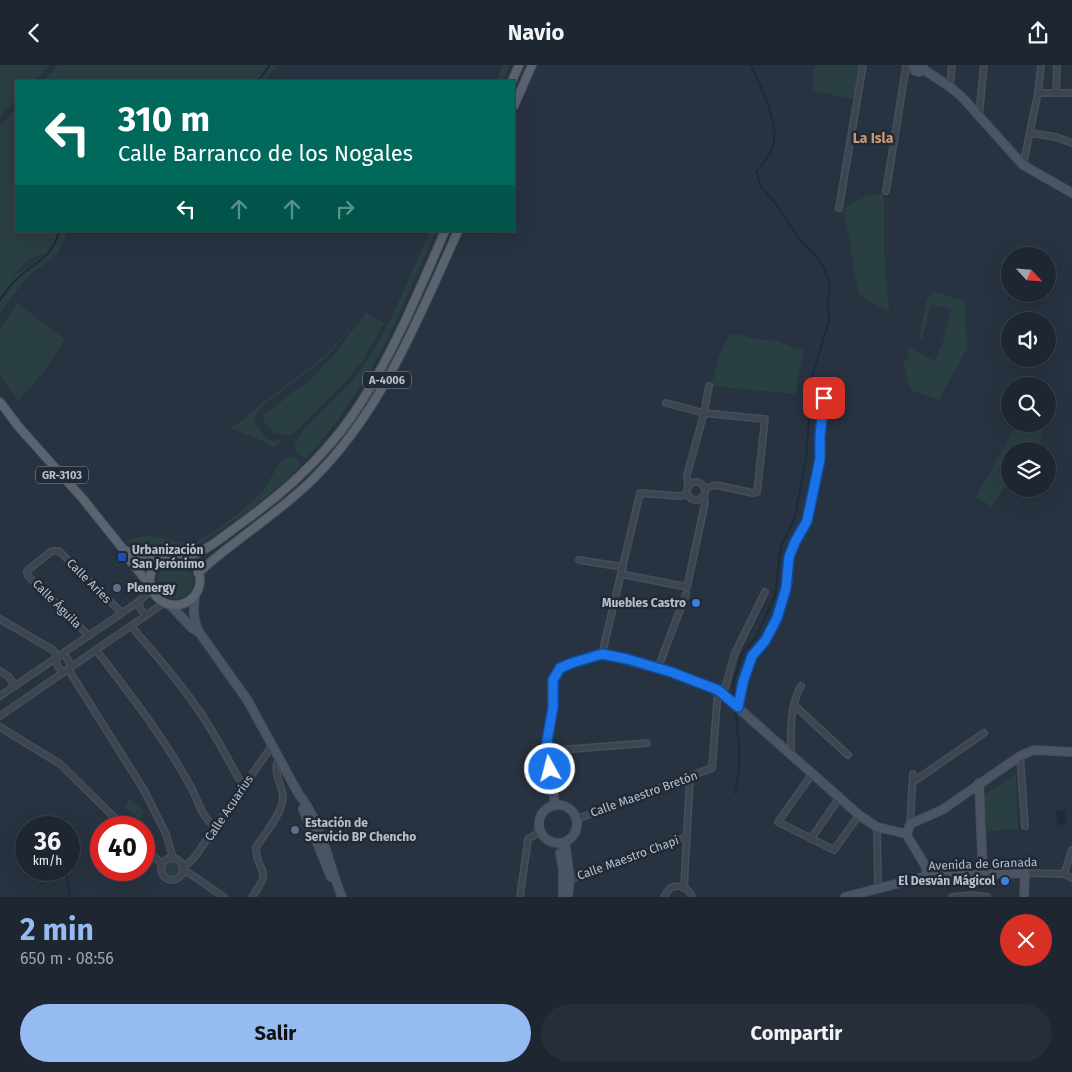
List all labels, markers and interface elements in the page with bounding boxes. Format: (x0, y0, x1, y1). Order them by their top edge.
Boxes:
icon: back (20, 19, 48, 47)
text: Navio (508, 19, 564, 46)
icon: share (1024, 19, 1052, 47)
text: 310 m (118, 98, 210, 140)
icon: left (35, 100, 100, 165)
district label: La Isla (853, 130, 894, 147)
text: Calle Barranco de los Nogales (118, 140, 413, 167)
icon: left (172, 195, 200, 223)
icon: ahead (225, 195, 253, 223)
icon: ahead (278, 195, 306, 223)
icon: right (331, 195, 359, 223)
north arrow (1001, 247, 1056, 303)
map controls (1001, 247, 1056, 497)
button: sound (1001, 312, 1056, 367)
road number: A-4006 (363, 371, 411, 389)
pin (803, 377, 845, 419)
button: search (1001, 377, 1056, 432)
icon: arrive (810, 384, 838, 412)
button: layers (1001, 442, 1056, 497)
road number: GR-3103 (36, 467, 88, 483)
place label: Urbanización San Jerónimo (132, 543, 205, 571)
marker: Urbanización San Jerónimo (116, 551, 128, 563)
street label: Calle Aries (64, 556, 114, 606)
street label: Calle Águila (30, 576, 85, 631)
place label: Plenergy (127, 581, 176, 595)
marker: Plenergy (111, 582, 123, 594)
place label: Muebles Castro (602, 596, 686, 610)
marker: Muebles Castro (690, 597, 702, 609)
position arrow (523, 742, 575, 794)
street label: Calle Maestro Bretón (589, 768, 699, 820)
street label: Calle Acuarius (202, 772, 256, 844)
speed limit sign: 40 (90, 816, 155, 881)
place label: Estación de Servicio BP Chencho (305, 816, 416, 844)
marker: Estación de Servicio BP Chencho (289, 824, 301, 836)
text: 36 (34, 827, 61, 857)
street label: Calle Maestro Chapi (575, 833, 681, 883)
text: km/h (33, 854, 62, 868)
street label: Avenida de Granada (928, 855, 1038, 873)
place label: El Desván Mágicol (898, 874, 995, 888)
marker: El Desván Mágicol (999, 875, 1011, 887)
text: 2 min (20, 912, 94, 948)
button: close (1000, 914, 1052, 966)
text: 650 m · 08:56 (20, 949, 114, 968)
button: Salir (20, 1004, 531, 1062)
button: Compartir (541, 1004, 1052, 1062)

